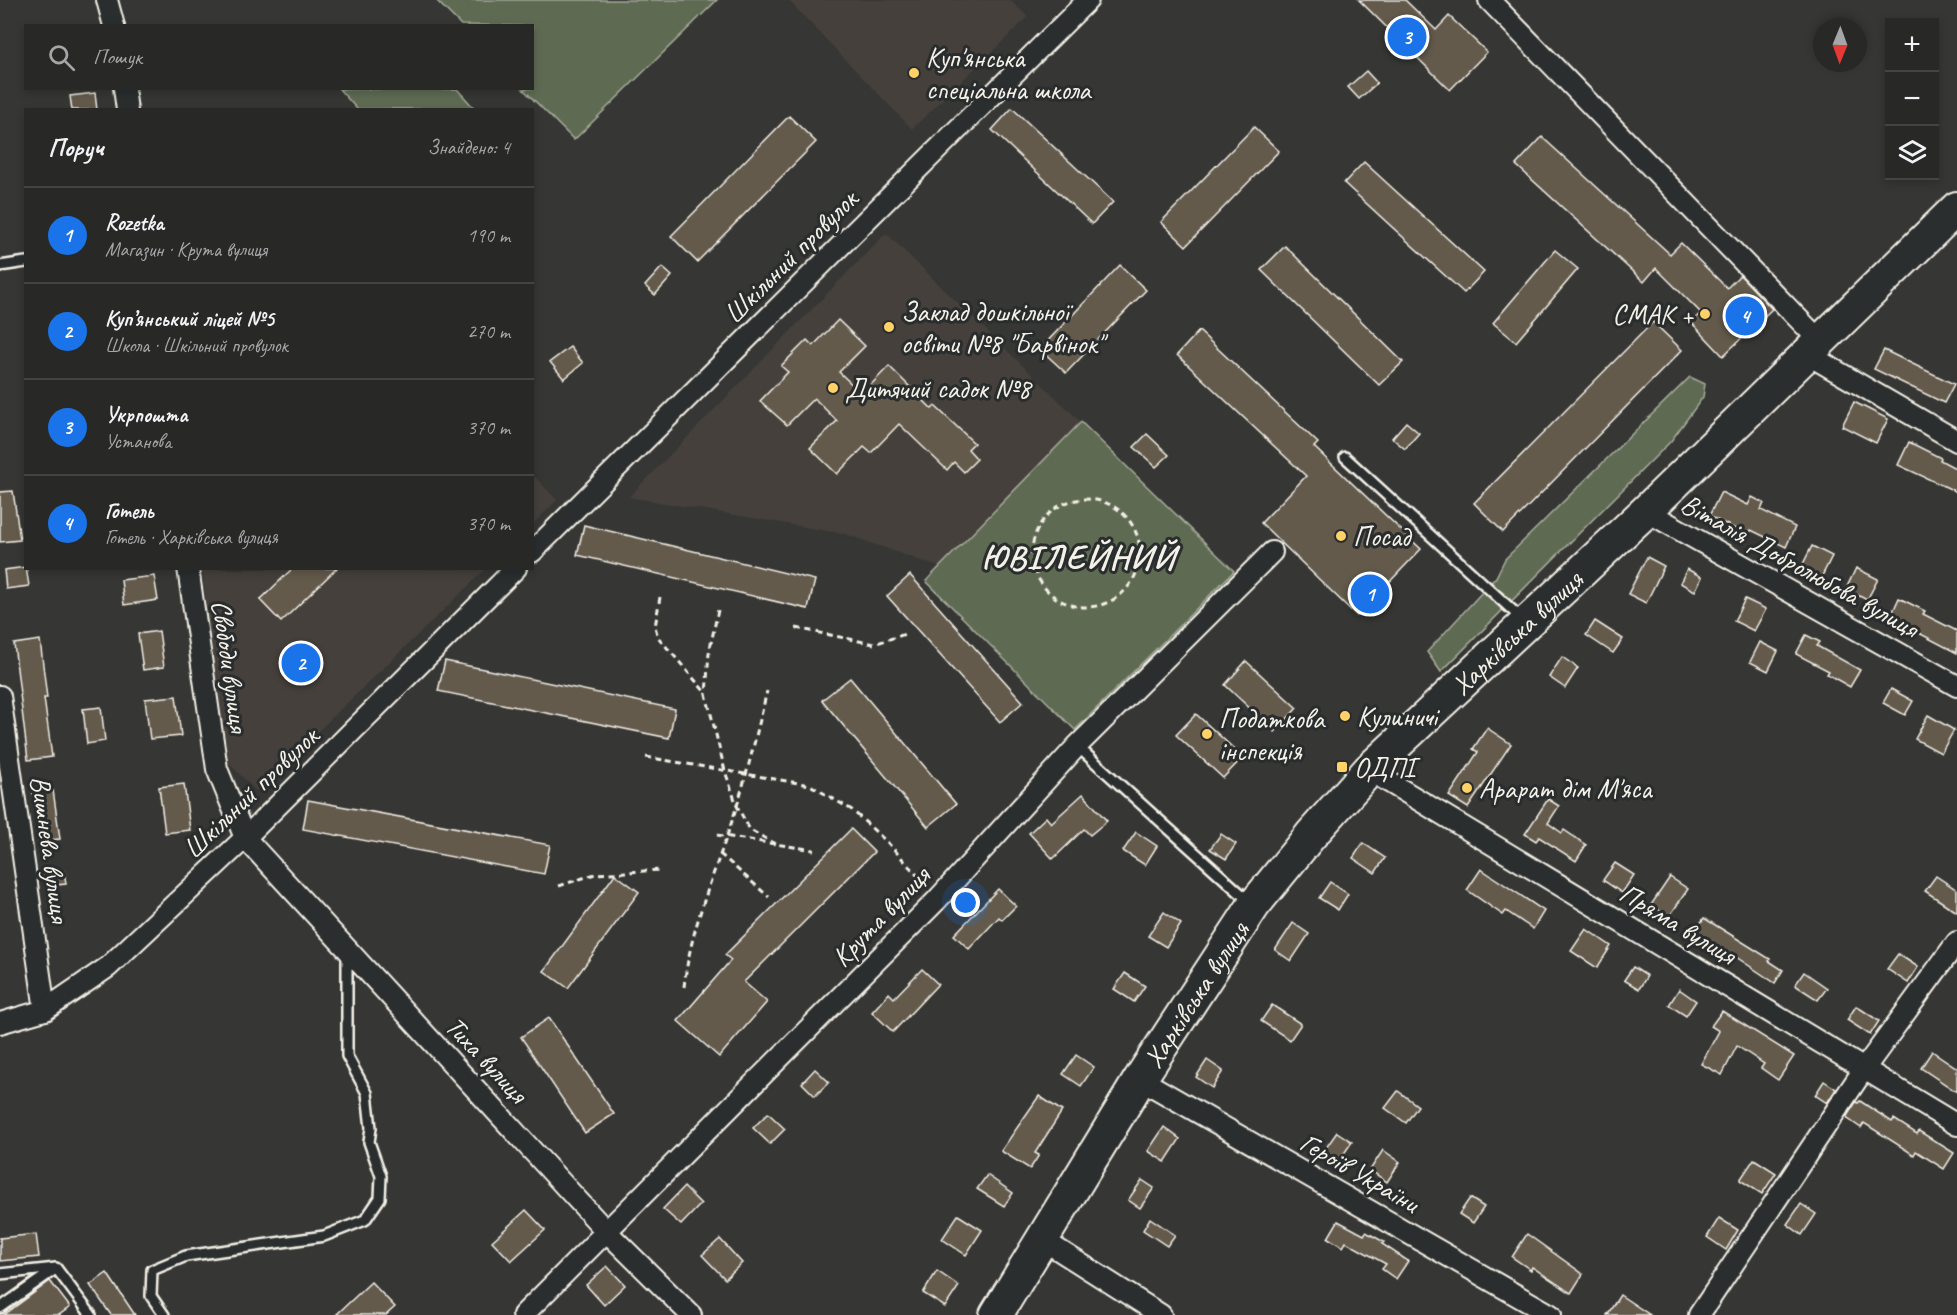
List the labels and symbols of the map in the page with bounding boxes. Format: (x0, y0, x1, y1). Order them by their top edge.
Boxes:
pin: 3 (1388, 15, 1426, 60)
north arrow (1813, 18, 1867, 72)
place label: Куп'янська спеціальна школа (926, 40, 1092, 107)
marker: Куп'янська спеціальна школа (907, 66, 921, 80)
street label: Шкільний провулок (716, 180, 867, 331)
place label: Заклад дошкільної освіти №8 "Барвінок" (901, 294, 1109, 361)
pin: 4 (1726, 294, 1764, 338)
place label: СМАК + (1612, 297, 1695, 332)
marker: СМАК + (1698, 307, 1712, 321)
marker: Заклад дошкільної освіти №8 "Барвінок" (882, 320, 896, 334)
place label: Дитячий садок №8 (845, 371, 1033, 406)
marker: Дитячий садок №8 (826, 381, 840, 395)
street label: Віталія Добролюбова вулиця (1675, 486, 1927, 646)
place label: Посад (1353, 519, 1413, 554)
marker: Посад (1334, 529, 1348, 543)
district label: ЮВІЛЕЙНИЙ (982, 535, 1181, 578)
street label: Харківська вулиця (1444, 562, 1591, 702)
pin: 1 (1350, 572, 1390, 616)
street label: Свободи вулиця (204, 598, 257, 737)
pin: 2 (282, 640, 320, 686)
place label: Кулиничі (1357, 699, 1441, 734)
place label: Податкова інспекція (1219, 701, 1326, 768)
marker: Кулиничі (1338, 709, 1352, 723)
street label: Шкільний провулок (175, 717, 328, 866)
marker: Податкова інспекція (1200, 727, 1214, 741)
place label: ОДПІ (1354, 750, 1421, 785)
marker: ОДПІ (1335, 760, 1349, 774)
place label: Арарат дім М'яса (1479, 771, 1653, 806)
street label: Вишнева вулиця (23, 774, 78, 927)
marker: Арарат дім М'яса (1460, 781, 1474, 795)
street label: Крута вулиця (824, 857, 938, 974)
street label: Пряма вулиця (1613, 875, 1744, 973)
your location (951, 888, 980, 917)
street label: Харківська вулиця (1135, 914, 1257, 1074)
street label: Тиха вулиця (438, 1009, 537, 1112)
street label: Героїв України (1294, 1124, 1427, 1221)

